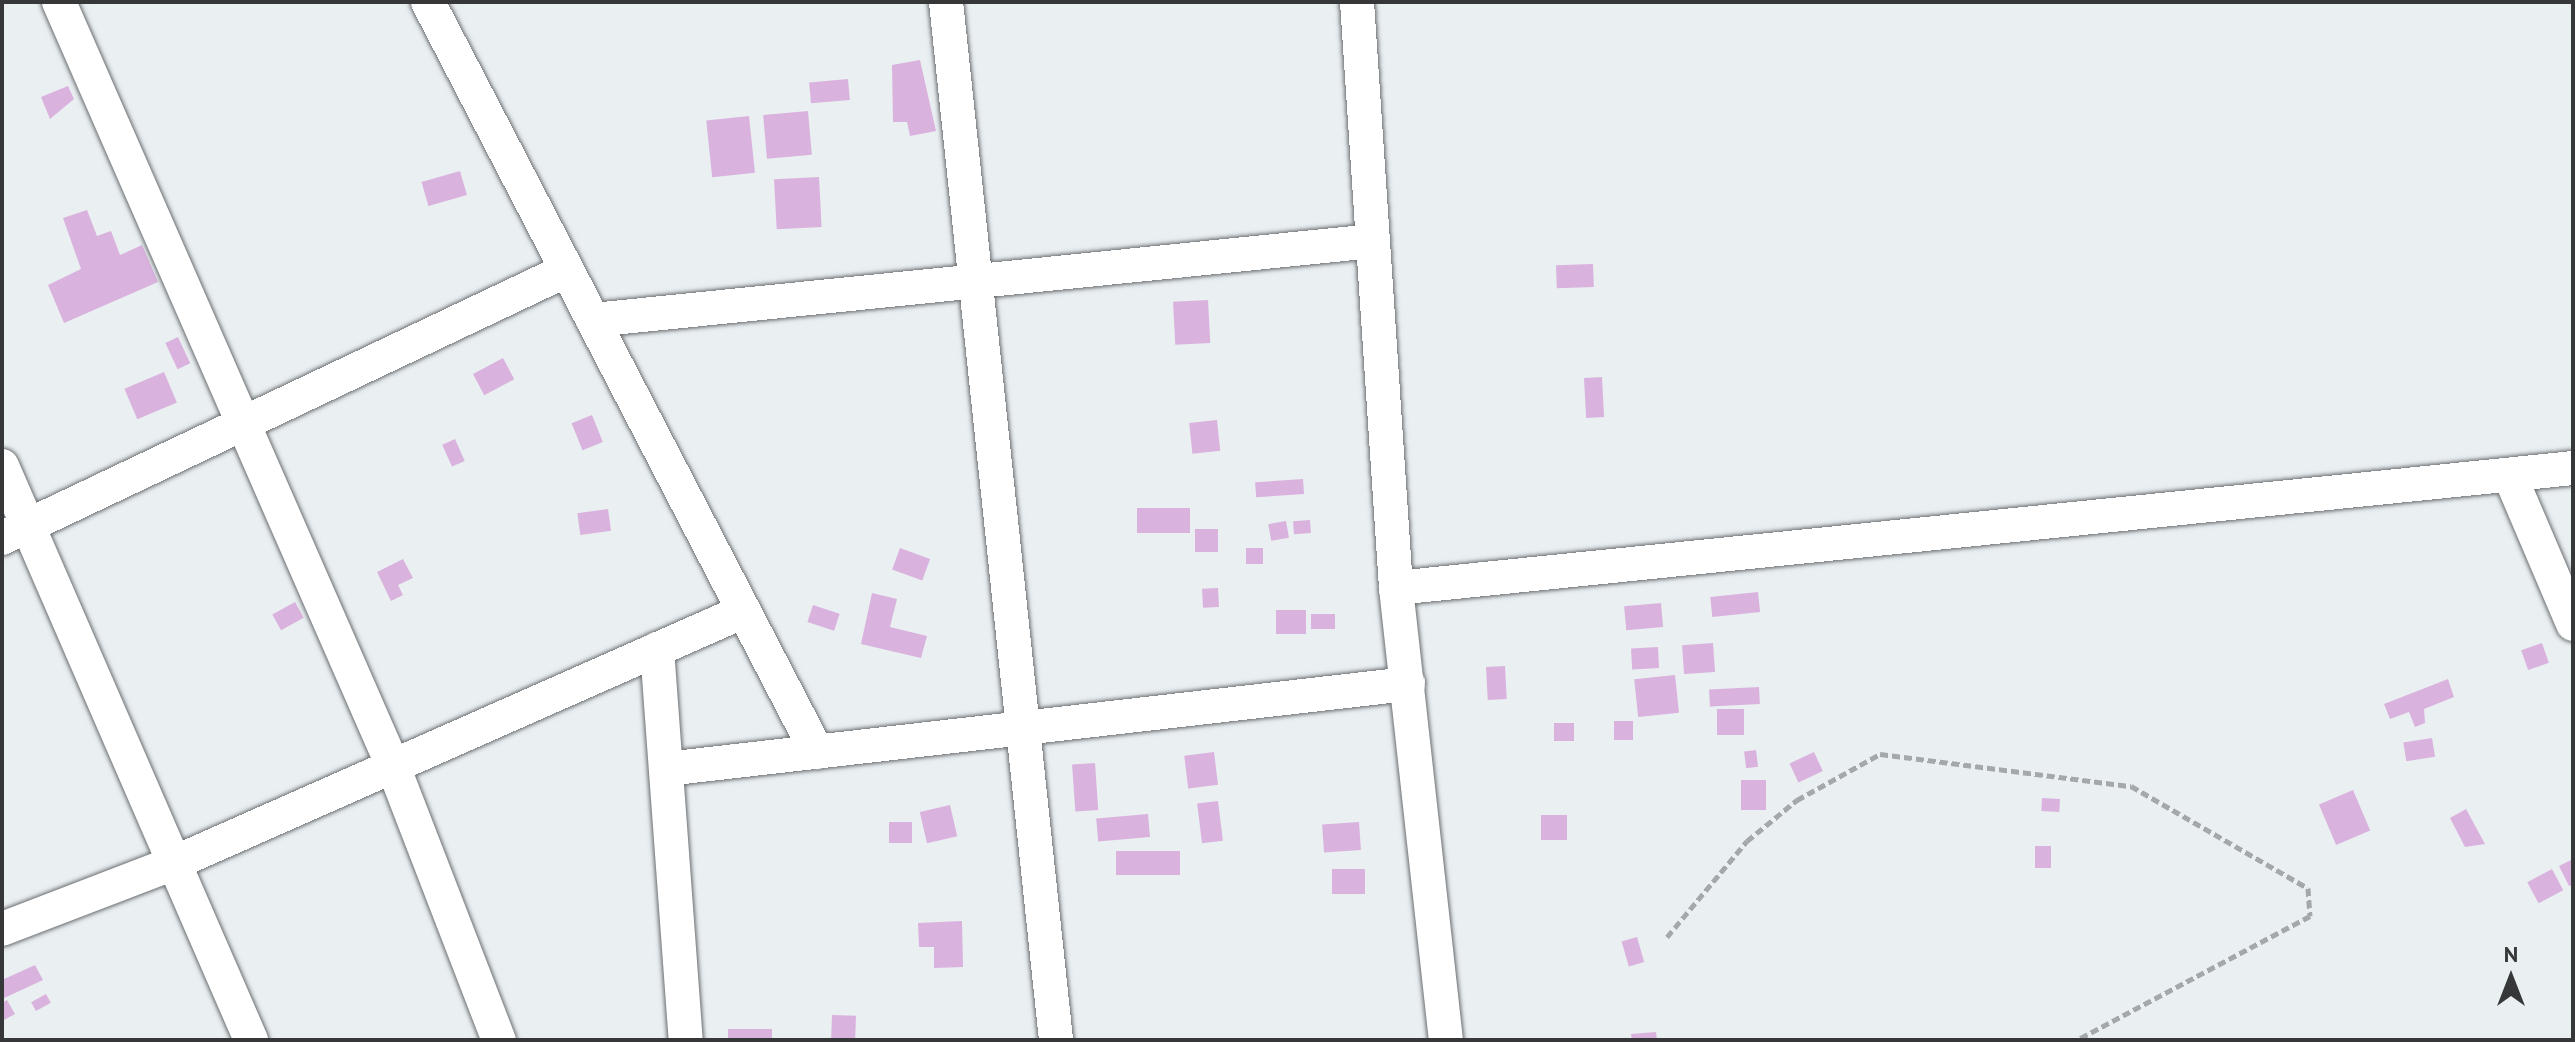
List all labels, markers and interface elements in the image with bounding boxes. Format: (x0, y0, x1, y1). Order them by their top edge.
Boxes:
north arrow (2471, 938, 2551, 1018)
text: N (2504, 940, 2518, 968)

